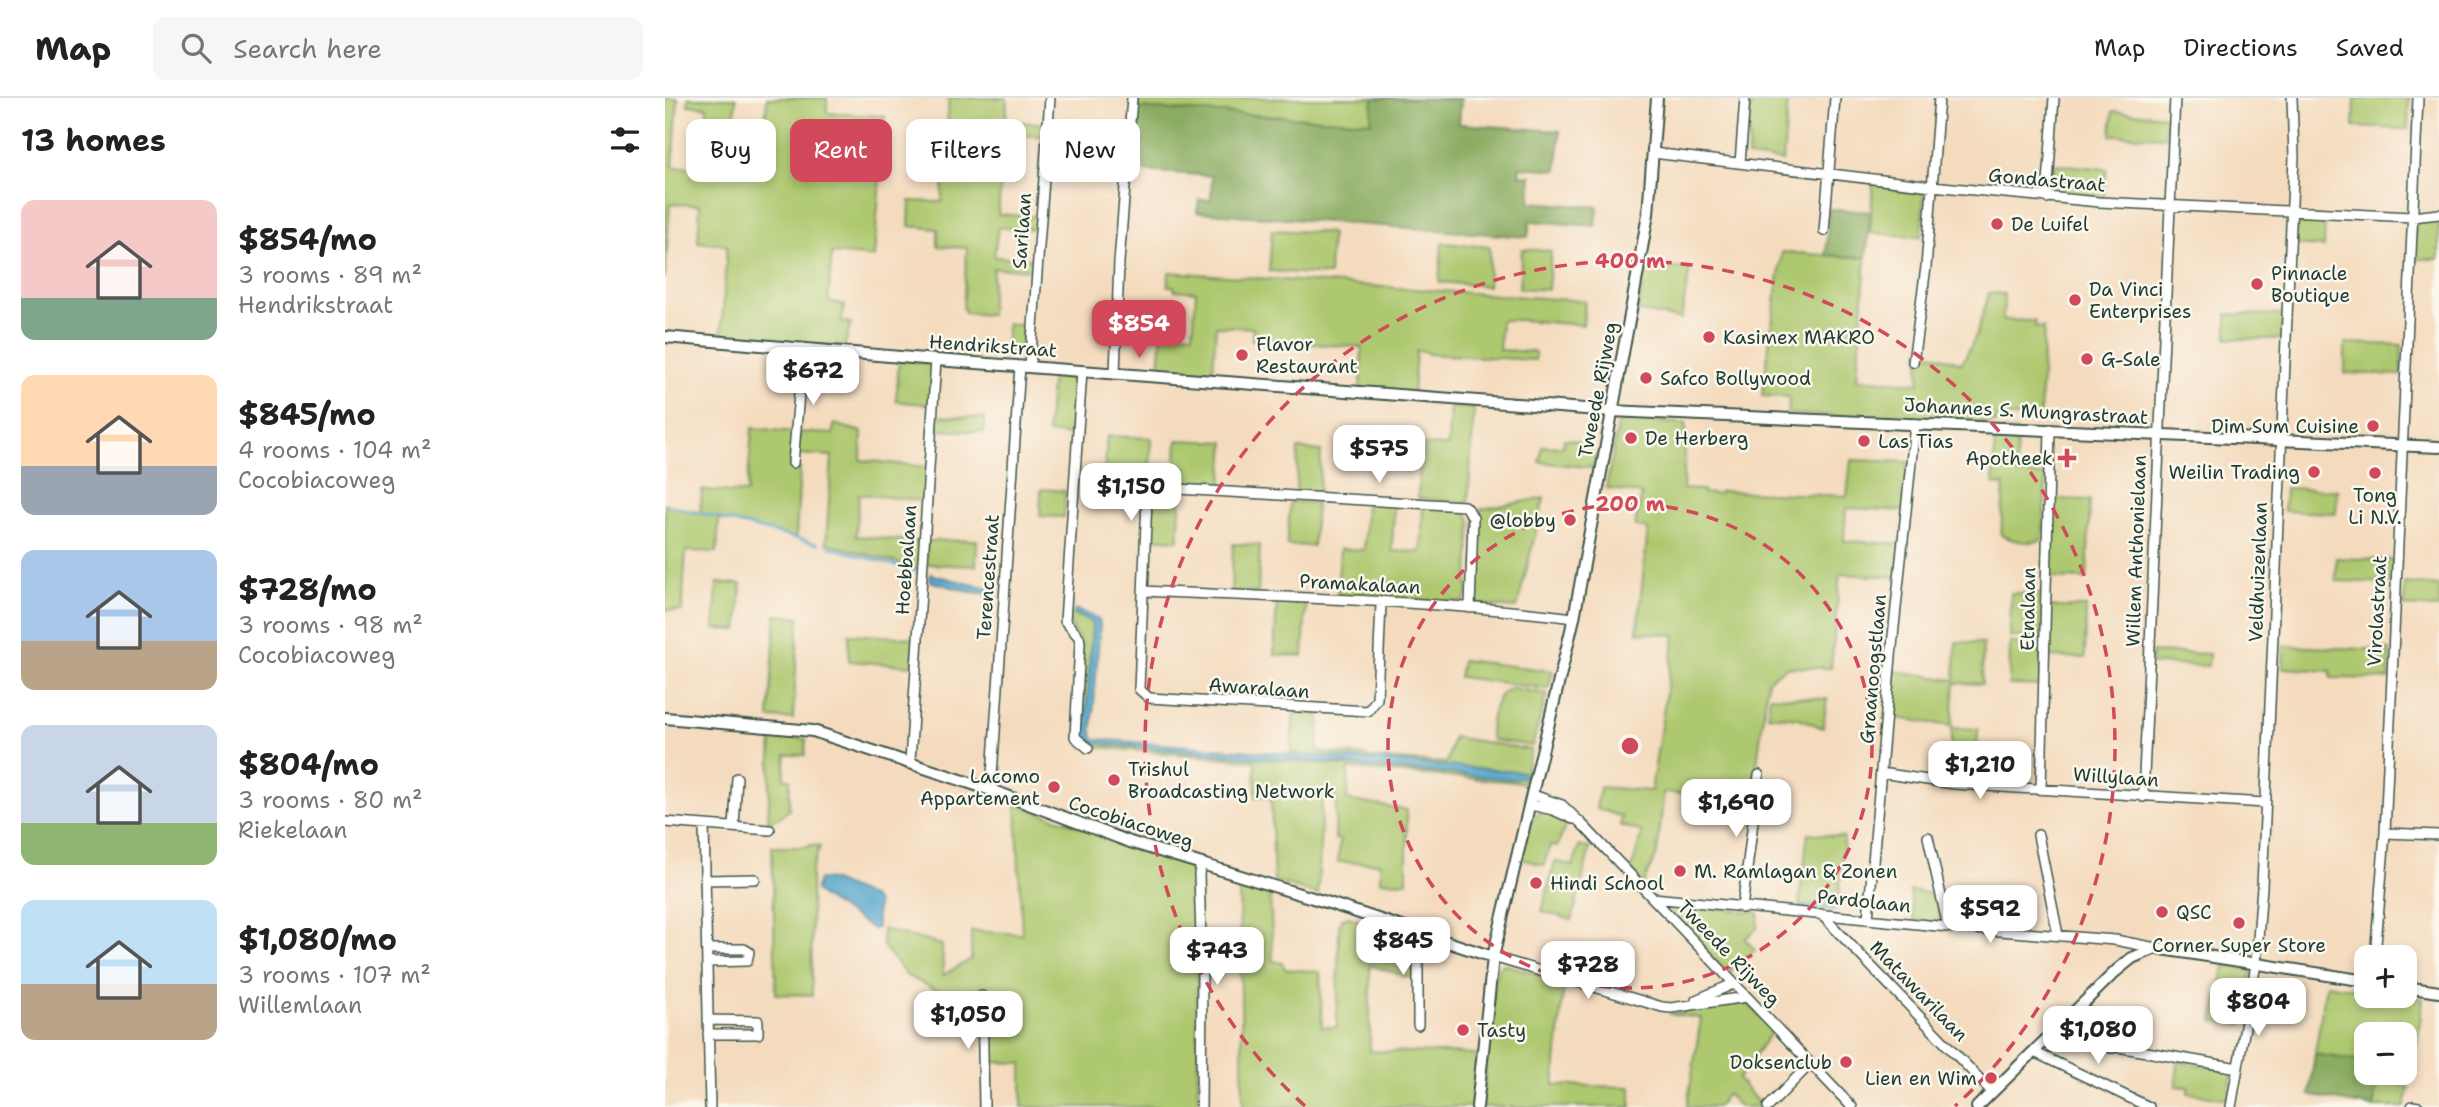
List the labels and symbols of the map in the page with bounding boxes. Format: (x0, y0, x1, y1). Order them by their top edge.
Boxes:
street label: Gondastraat (1987, 162, 2107, 198)
street label: Sarilaan (1007, 192, 1037, 270)
place label: De Luifel (2011, 212, 2089, 237)
marker: De Luifel (1989, 216, 2005, 232)
text: 400 m (1595, 247, 1665, 275)
place label: Pinnacle Boutique (2271, 261, 2350, 308)
marker: Pinnacle Boutique (2249, 276, 2265, 292)
place label: Da Vinci Enterprises (2089, 277, 2191, 324)
marker: Da Vinci Enterprises (2067, 292, 2083, 308)
pin: $854 (1098, 300, 1180, 360)
street label: Tweede Rijweg (1573, 320, 1623, 460)
place label: Kasimex MAKRO (1723, 325, 1875, 350)
street label: Hendrikstraat (928, 329, 1058, 363)
marker: Kasimex MAKRO (1701, 329, 1717, 345)
place label: Flavor Restaurant (1256, 332, 1358, 379)
marker: Flavor Restaurant (1234, 347, 1250, 363)
place label: G-Sale (2101, 347, 2161, 372)
pin: $672 (772, 348, 854, 407)
marker: G-Sale (2079, 351, 2095, 367)
place label: Safco Bollywood (1660, 366, 1811, 391)
marker: Safco Bollywood (1638, 370, 1654, 386)
street label: Johannes S. Mungrastraat (1903, 392, 2149, 430)
place label: Dim Sum Cuisine (2211, 414, 2359, 439)
marker: Dim Sum Cuisine (2365, 418, 2381, 434)
pin: $575 (1338, 426, 1420, 485)
place label: De Herberg (1645, 426, 1748, 451)
place label: Las Tias (1878, 429, 1954, 454)
marker: De Herberg (1623, 430, 1639, 446)
marker: Las Tias (1856, 433, 1872, 449)
place label: Apotheek (1965, 446, 2053, 471)
marker: Apotheek (2059, 450, 2075, 466)
street label: Willem Anthonielaan (2120, 455, 2152, 647)
place label: Weilin Trading (2168, 460, 2300, 485)
pin: $1,150 (1074, 464, 1188, 523)
marker: Weilin Trading (2306, 464, 2322, 480)
marker: Tong Li N.V. (2367, 465, 2383, 481)
place label: Tong Li N.V. (2348, 483, 2402, 530)
text: 200 m (1595, 490, 1665, 518)
street label: Veldhuizenlaan (2243, 501, 2273, 643)
street label: Hoebbalaan (890, 504, 922, 616)
place label: @lobby (1490, 508, 1556, 533)
marker: @lobby (1562, 512, 1578, 528)
street label: Terencestraat (971, 513, 1005, 641)
street label: Virolastraat (2362, 555, 2392, 667)
street label: Etnalaan (2015, 567, 2041, 651)
street label: Pramakalaan (1299, 568, 1421, 600)
street label: Graanoogstlaan (1854, 593, 1892, 745)
street label: Awaralaan (1207, 672, 1311, 704)
centre of rings (1618, 734, 1642, 758)
pin: $1,210 (1923, 742, 2037, 801)
place label: Trishul Broadcasting Network (1128, 757, 1335, 804)
street label: Willylaan (2072, 762, 2160, 792)
place label: Lacomo Appartement (920, 764, 1040, 811)
marker: Trishul Broadcasting Network (1106, 772, 1122, 788)
marker: Lacomo Appartement (1046, 779, 1062, 795)
pin: $1,690 (1679, 780, 1793, 839)
street label: Cocobiacoweg (1065, 790, 1197, 854)
place label: M. Ramlagan & Zonen (1694, 859, 1897, 884)
marker: M. Ramlagan & Zonen (1672, 863, 1688, 879)
place label: Hindi School (1550, 871, 1664, 896)
marker: Hindi School (1528, 875, 1544, 891)
street label: Pardolaan (1816, 884, 1912, 918)
pin: $592 (1949, 886, 2031, 945)
street label: Tweede Rijweg (1672, 895, 1786, 1011)
place label: QSC (2176, 900, 2212, 925)
marker: QSC (2154, 904, 2170, 920)
marker: Corner Super Store (2231, 915, 2247, 931)
pin: $845 (1362, 918, 1444, 977)
pin: $743 (1176, 928, 1258, 987)
place label: Corner Super Store (2152, 933, 2326, 958)
street label: Matawarilaan (1864, 935, 1974, 1047)
pin: $728 (1547, 942, 1629, 1001)
pin: $804 (2217, 978, 2299, 1038)
pin: $1,050 (911, 992, 1025, 1051)
pin: $1,080 (2041, 1006, 2155, 1066)
place label: Tasty (1477, 1018, 1526, 1043)
marker: Tasty (1455, 1022, 1471, 1038)
place label: Doksenclub (1730, 1050, 1832, 1075)
marker: Doksenclub (1838, 1054, 1854, 1070)
place label: Lien en Wim (1865, 1066, 1977, 1091)
marker: Lien en Wim (1983, 1070, 1999, 1086)

